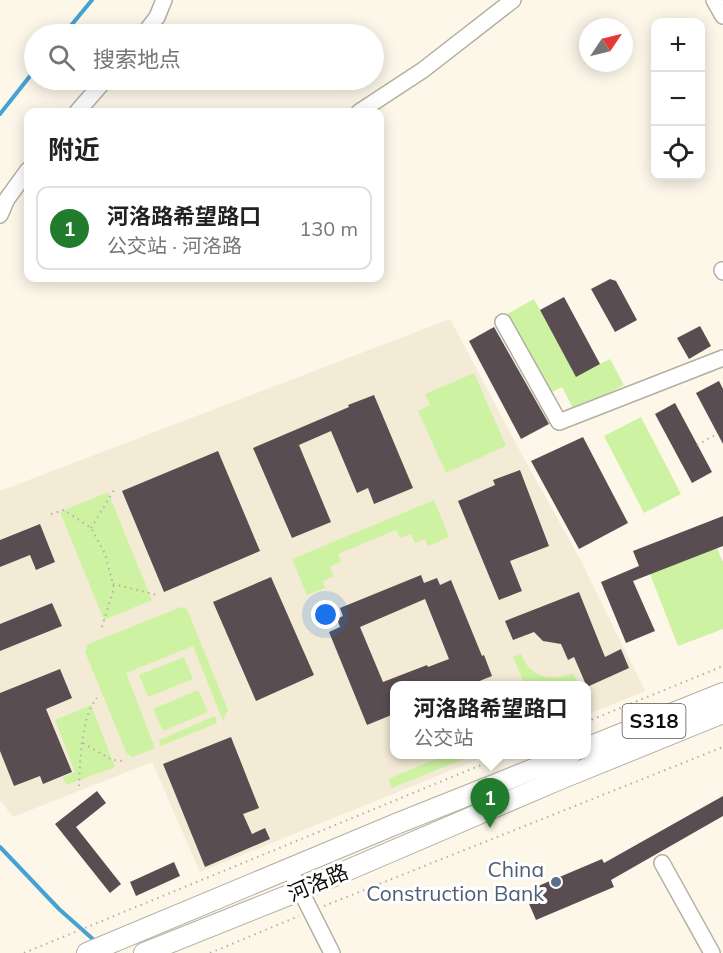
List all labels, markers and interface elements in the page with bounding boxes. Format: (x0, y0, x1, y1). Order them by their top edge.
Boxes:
north arrow (579, 18, 633, 72)
map controls (651, 18, 705, 180)
button: + (651, 18, 705, 72)
search box (24, 24, 384, 90)
icon: search (45, 41, 78, 74)
text: 搜索地点 (93, 45, 181, 73)
button: − (651, 72, 705, 126)
button: locate (651, 126, 705, 180)
text: 附近 (48, 133, 100, 166)
text: 河洛路希望路口 (107, 202, 261, 230)
text: 1 (64, 216, 76, 241)
text: 130 m (299, 216, 358, 241)
text: 公交站 · 河洛路 (107, 233, 242, 258)
your location (311, 600, 340, 629)
popup (390, 681, 591, 759)
text: 河洛路希望路口 (413, 694, 568, 722)
road number: S318 (622, 704, 686, 738)
text: 公交站 (413, 725, 473, 750)
pin: 1 (470, 778, 510, 828)
place label: China Construction Bank (366, 856, 544, 906)
street label: 河洛路 (284, 858, 352, 906)
marker: China Construction Bank (549, 875, 563, 889)

